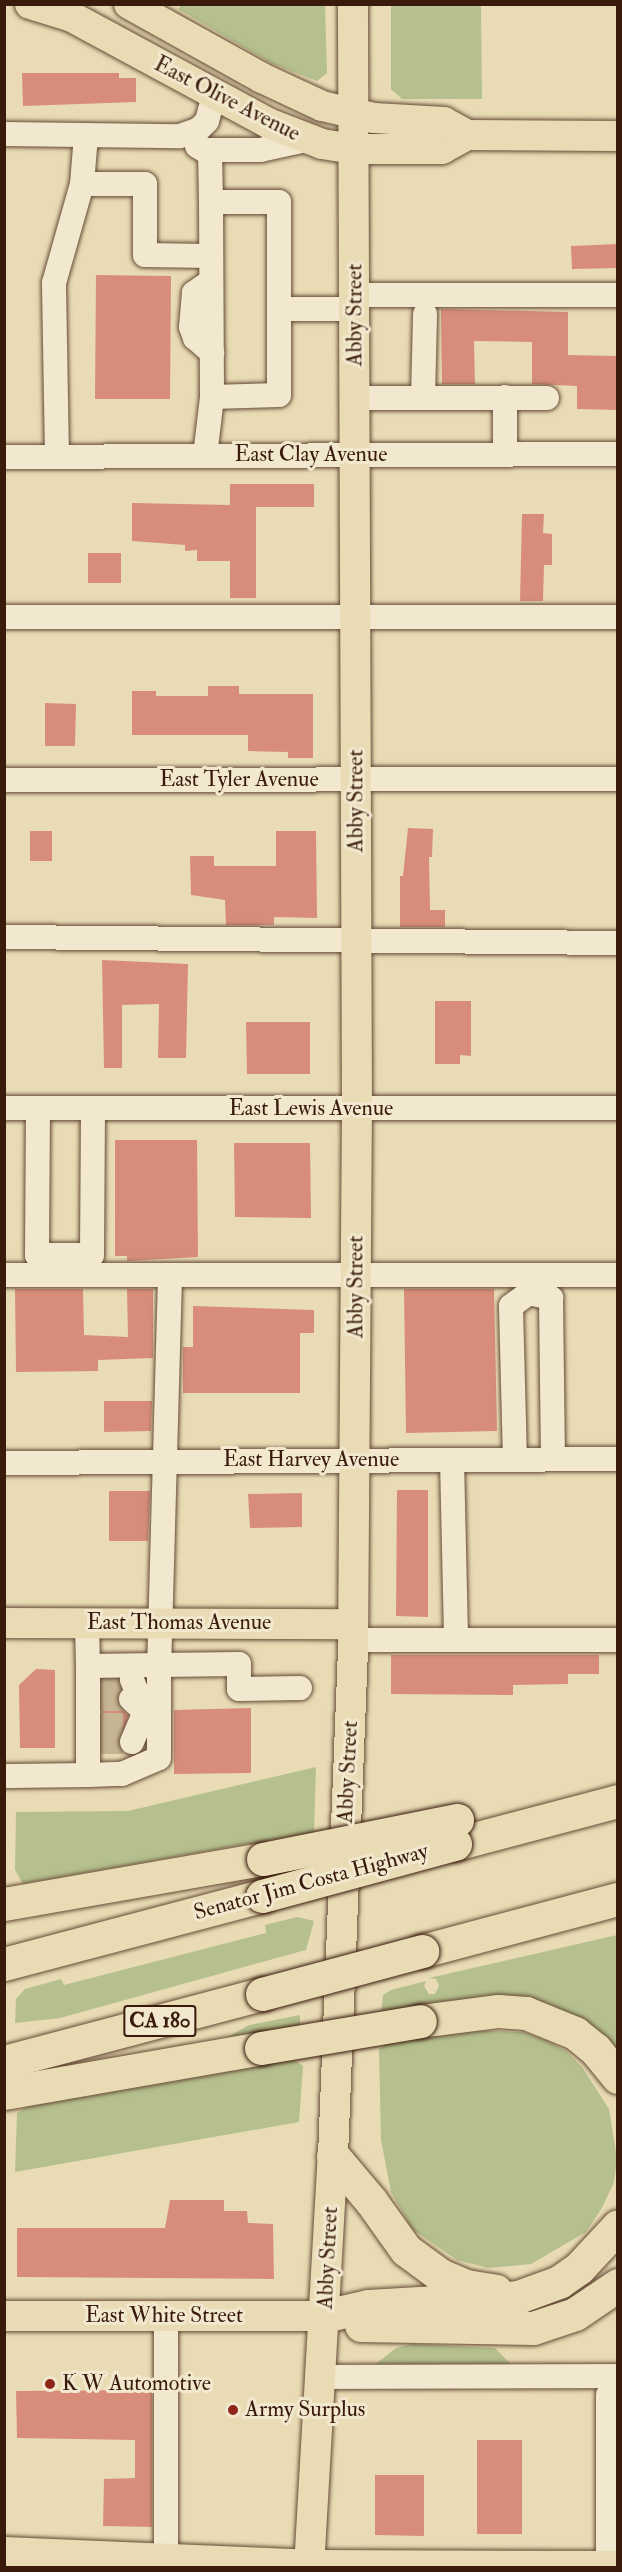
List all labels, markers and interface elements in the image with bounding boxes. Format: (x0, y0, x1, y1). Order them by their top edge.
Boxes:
street label: East Olive Avenue (150, 51, 304, 147)
street label: Abby Street (342, 264, 368, 366)
street label: East Clay Avenue (235, 442, 387, 468)
street label: Abby Street (343, 750, 369, 852)
street label: East Tyler Avenue (159, 767, 319, 793)
street label: East Lewis Avenue (229, 1096, 393, 1122)
street label: Abby Street (343, 1236, 369, 1338)
street label: East Harvey Avenue (223, 1447, 399, 1473)
street label: East Thomas Avenue (87, 1610, 271, 1636)
street label: Abby Street (332, 1720, 364, 1824)
street label: Senator Jim Costa Highway (191, 1838, 431, 1926)
road number: CA 180 (122, 2003, 198, 2039)
street label: Abby Street (312, 2206, 344, 2310)
street label: East White Street (85, 2303, 243, 2329)
place label: K W Automotive (62, 2371, 211, 2397)
marker: K W Automotive (43, 2377, 57, 2391)
place label: Army Surplus (245, 2397, 365, 2423)
marker: Army Surplus (226, 2403, 240, 2417)

